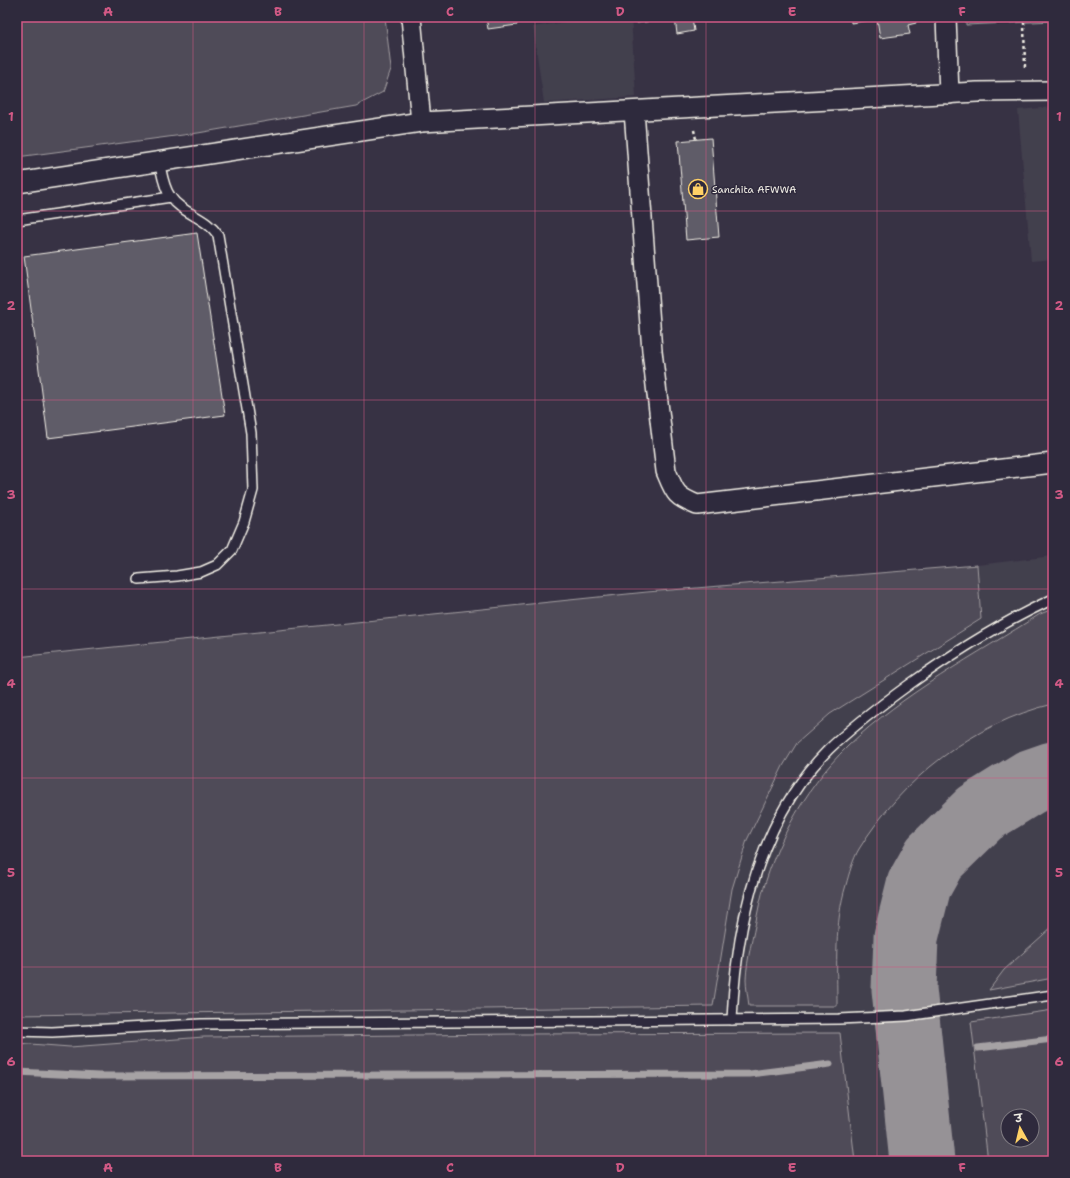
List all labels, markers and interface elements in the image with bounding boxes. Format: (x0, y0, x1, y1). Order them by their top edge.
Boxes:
text: A (103, 3, 113, 20)
text: B (274, 3, 282, 20)
text: C (446, 3, 454, 20)
text: D (615, 3, 625, 20)
text: E (788, 3, 797, 20)
text: F (958, 3, 966, 20)
text: 1 (8, 108, 14, 125)
text: 1 (1056, 108, 1062, 125)
shop icon: Sanchita AFWWA (687, 178, 709, 200)
place label: Sanchita AFWWA (712, 183, 796, 196)
text: 2 (6, 297, 16, 314)
text: 2 (1054, 297, 1064, 314)
text: 3 (6, 486, 16, 503)
text: 3 (1054, 486, 1064, 503)
text: 4 (6, 675, 16, 692)
text: 4 (1054, 675, 1064, 692)
text: 5 (7, 864, 15, 881)
text: 5 (1055, 864, 1063, 881)
text: 6 (6, 1053, 16, 1070)
text: 6 (1054, 1053, 1064, 1070)
north arrow (1000, 1108, 1040, 1148)
text: उ (1013, 1110, 1025, 1127)
text: A (103, 1159, 113, 1176)
text: B (274, 1159, 282, 1176)
text: C (446, 1159, 454, 1176)
text: D (615, 1159, 625, 1176)
text: E (788, 1159, 797, 1176)
text: F (958, 1159, 966, 1176)

